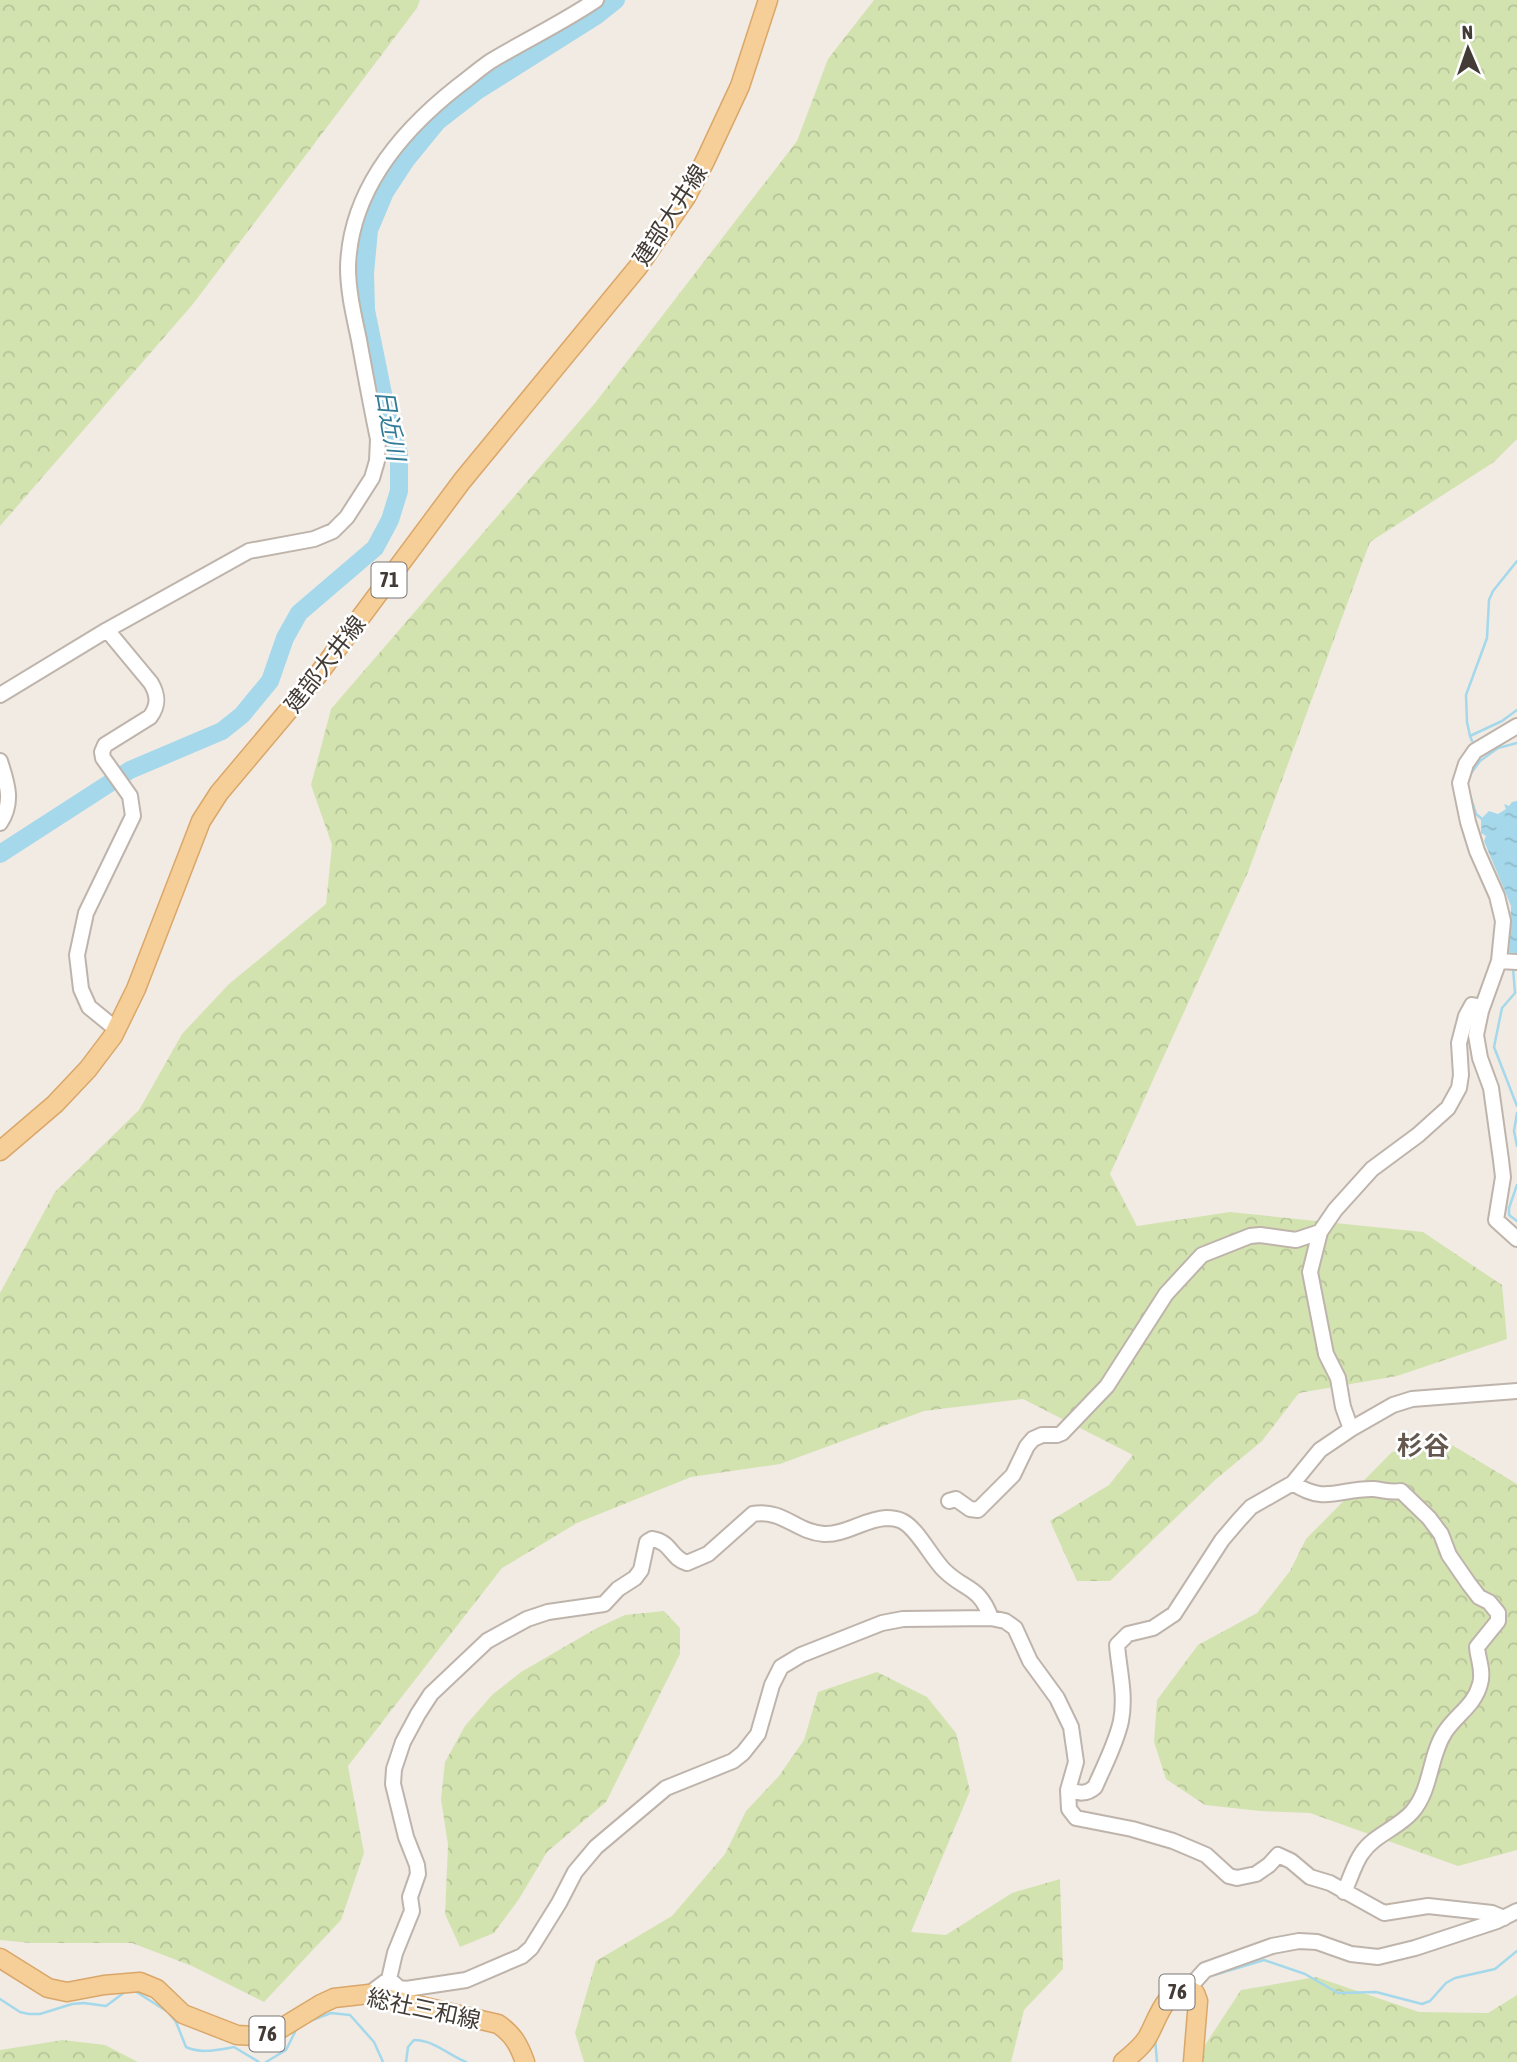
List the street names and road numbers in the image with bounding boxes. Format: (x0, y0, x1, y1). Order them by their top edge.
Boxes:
street label: 建部大井線 (628, 160, 712, 270)
road number: 71 (372, 562, 406, 598)
street label: 建部大井線 (279, 611, 371, 717)
road number: 76 (1160, 1974, 1194, 2010)
street label: 総社三和線 (365, 1984, 483, 2034)
road number: 76 (250, 2016, 284, 2052)

